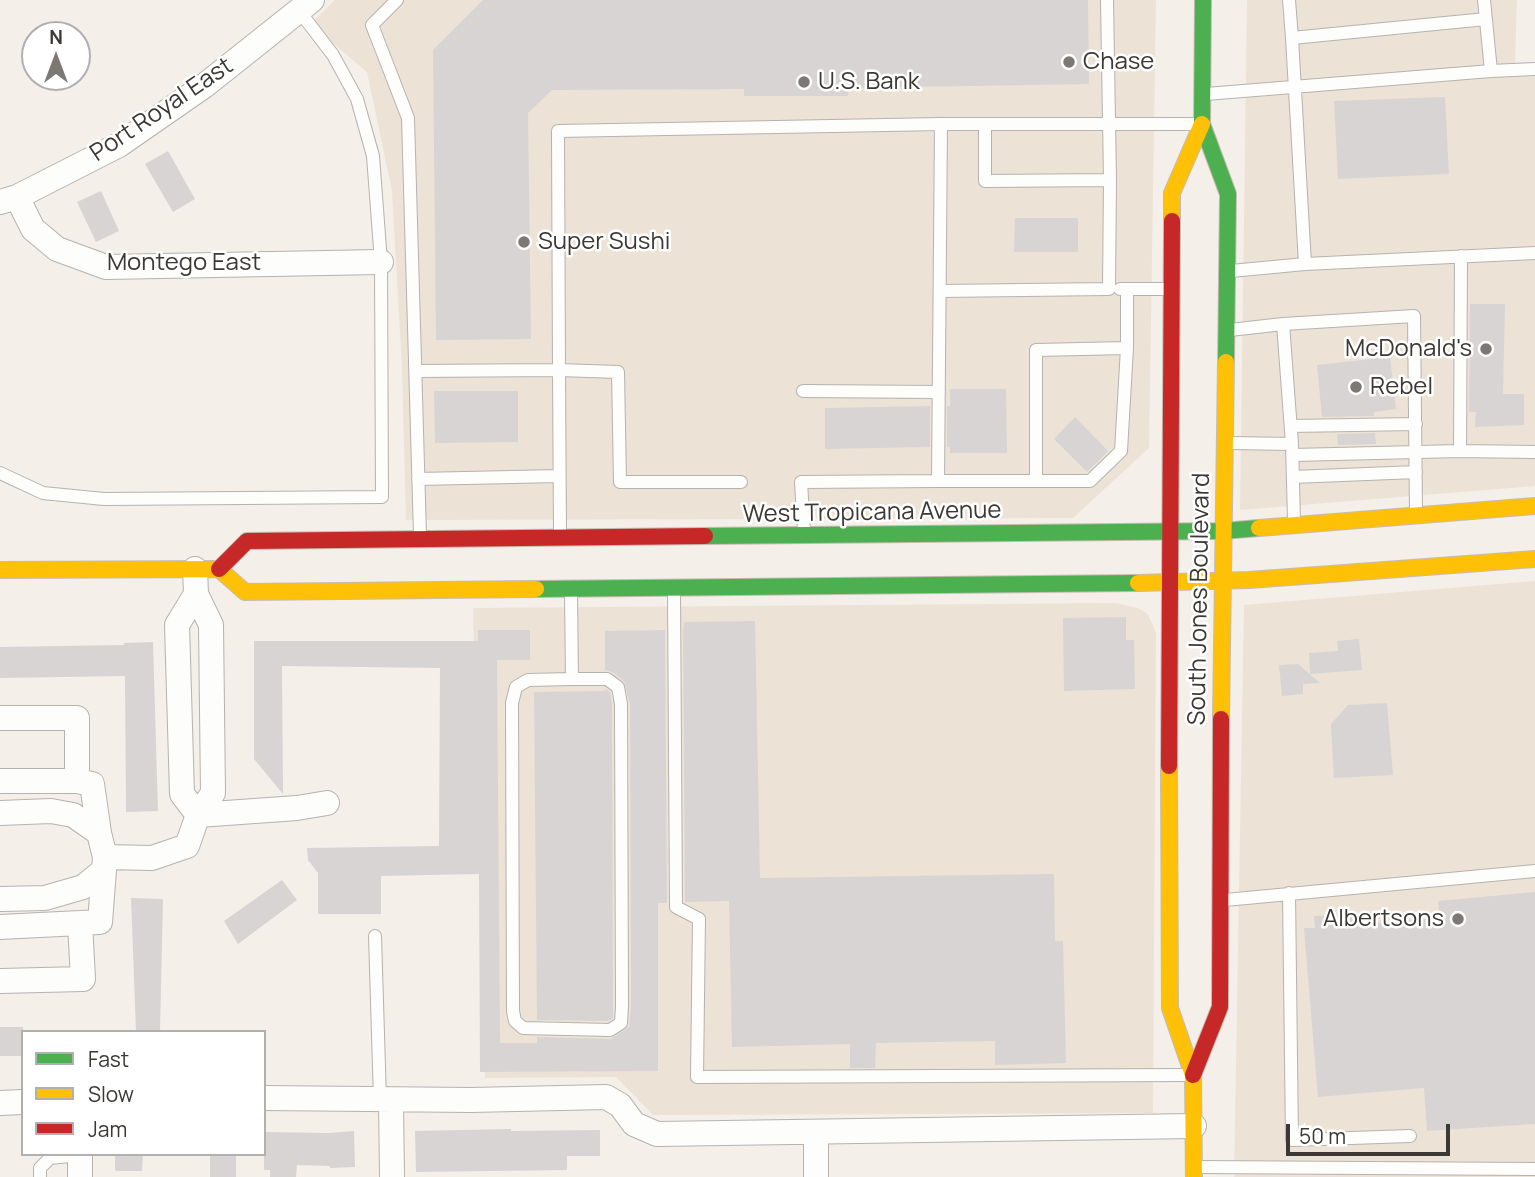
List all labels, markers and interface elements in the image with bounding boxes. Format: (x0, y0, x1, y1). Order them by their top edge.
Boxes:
north arrow (21, 21, 91, 91)
text: N (49, 24, 63, 50)
place label: Chase (1083, 48, 1154, 76)
street label: Port Royal East (85, 52, 239, 168)
marker: Chase (1061, 54, 1077, 70)
place label: U.S. Bank (818, 68, 920, 96)
marker: U.S. Bank (796, 74, 812, 90)
place label: Super Sushi (538, 228, 670, 256)
marker: Super Sushi (516, 234, 532, 250)
street label: Montego East (107, 249, 261, 277)
place label: McDonald's (1345, 335, 1472, 363)
marker: McDonald's (1478, 341, 1494, 357)
place label: Rebel (1370, 373, 1433, 401)
marker: Rebel (1348, 379, 1364, 395)
street label: South Jones Boulevard (1183, 472, 1217, 726)
street label: West Tropicana Avenue (742, 496, 1002, 530)
place label: Albertsons (1323, 905, 1444, 933)
marker: Albertsons (1450, 911, 1466, 927)
legend (21, 1030, 266, 1156)
text: Fast (88, 1045, 129, 1073)
text: Slow (88, 1080, 134, 1108)
scale bar (1290, 1110, 1454, 1154)
text: Jam (88, 1115, 127, 1143)
text: 50 m (1299, 1122, 1346, 1150)

